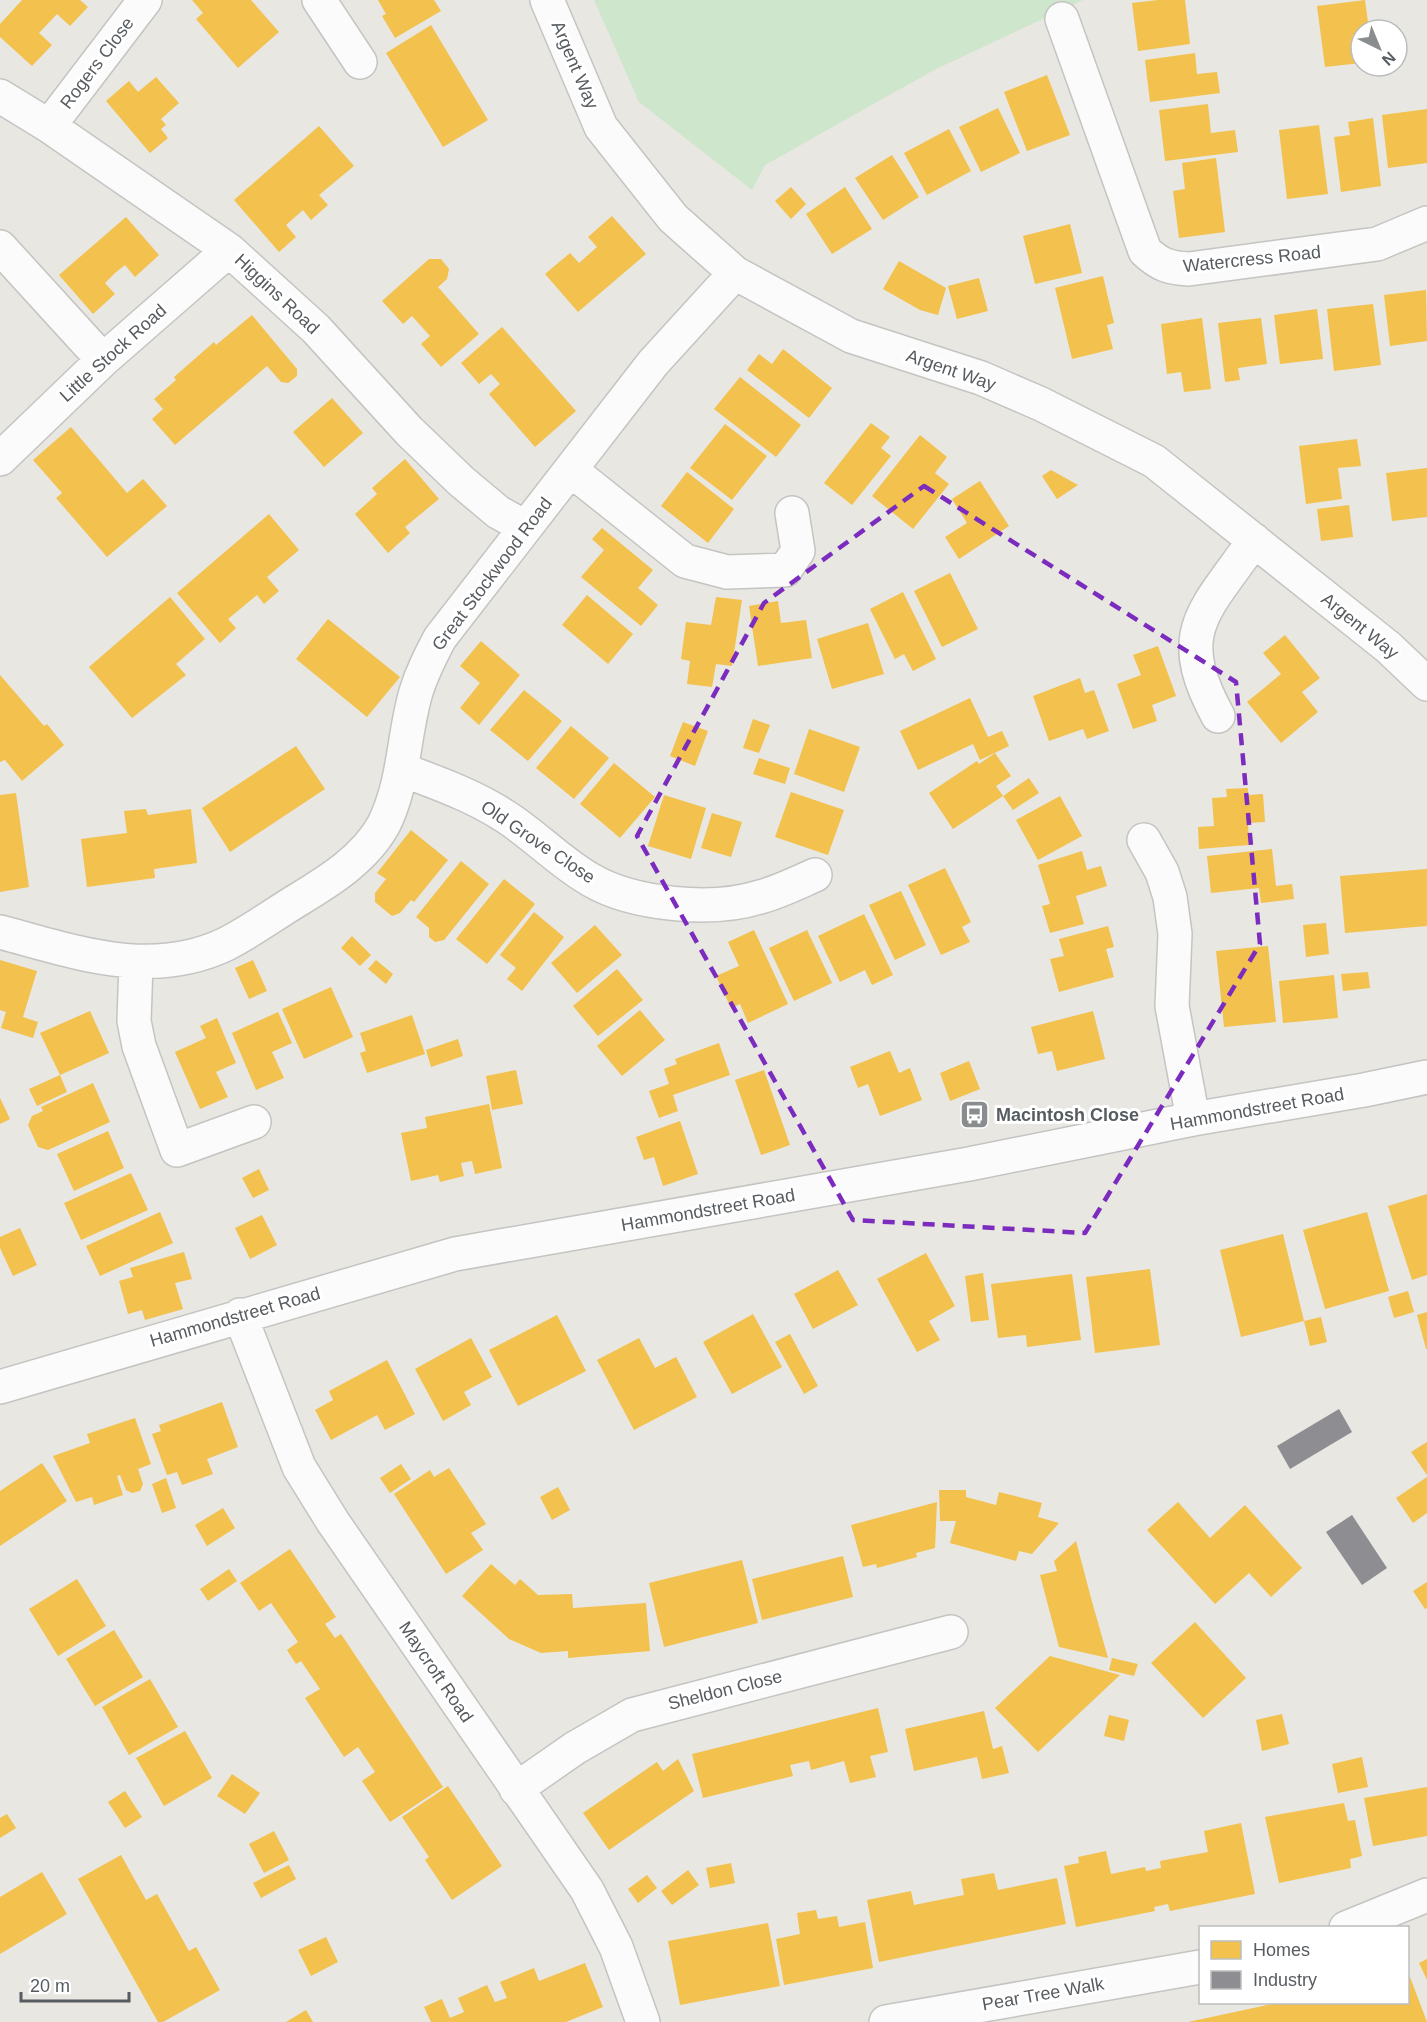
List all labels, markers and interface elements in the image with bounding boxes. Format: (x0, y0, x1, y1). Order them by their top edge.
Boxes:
street label: Rogers Close (56, 13, 138, 113)
street label: Argent Way (548, 18, 602, 112)
north arrow (1349, 18, 1409, 78)
text: N (1379, 48, 1399, 69)
street label: Watercress Road (1182, 242, 1322, 276)
street label: Higgins Road (231, 250, 323, 338)
street label: Little Stock Road (56, 300, 170, 406)
street label: Argent Way (904, 345, 998, 395)
street label: Great Stockwood Road (428, 494, 556, 654)
street label: Argent Way (1317, 589, 1403, 663)
street label: Old Grove Close (477, 797, 599, 887)
street label: Hammondstreet Road (1169, 1084, 1345, 1134)
bus stop icon: Macintosh Close (959, 1099, 991, 1131)
place label: Macintosh Close (996, 1105, 1139, 1125)
street label: Hammondstreet Road (620, 1185, 796, 1235)
street label: Hammondstreet Road (148, 1283, 322, 1351)
street label: Maycroft Road (395, 1618, 477, 1726)
street label: Sheldon Close (666, 1666, 784, 1714)
legend (1199, 1926, 1409, 2004)
text: Homes (1253, 1940, 1310, 1960)
scale bar (21, 1965, 129, 2003)
text: Industry (1253, 1970, 1317, 1990)
street label: Pear Tree Walk (981, 1973, 1106, 2015)
text: 20 m (30, 1976, 70, 1996)

